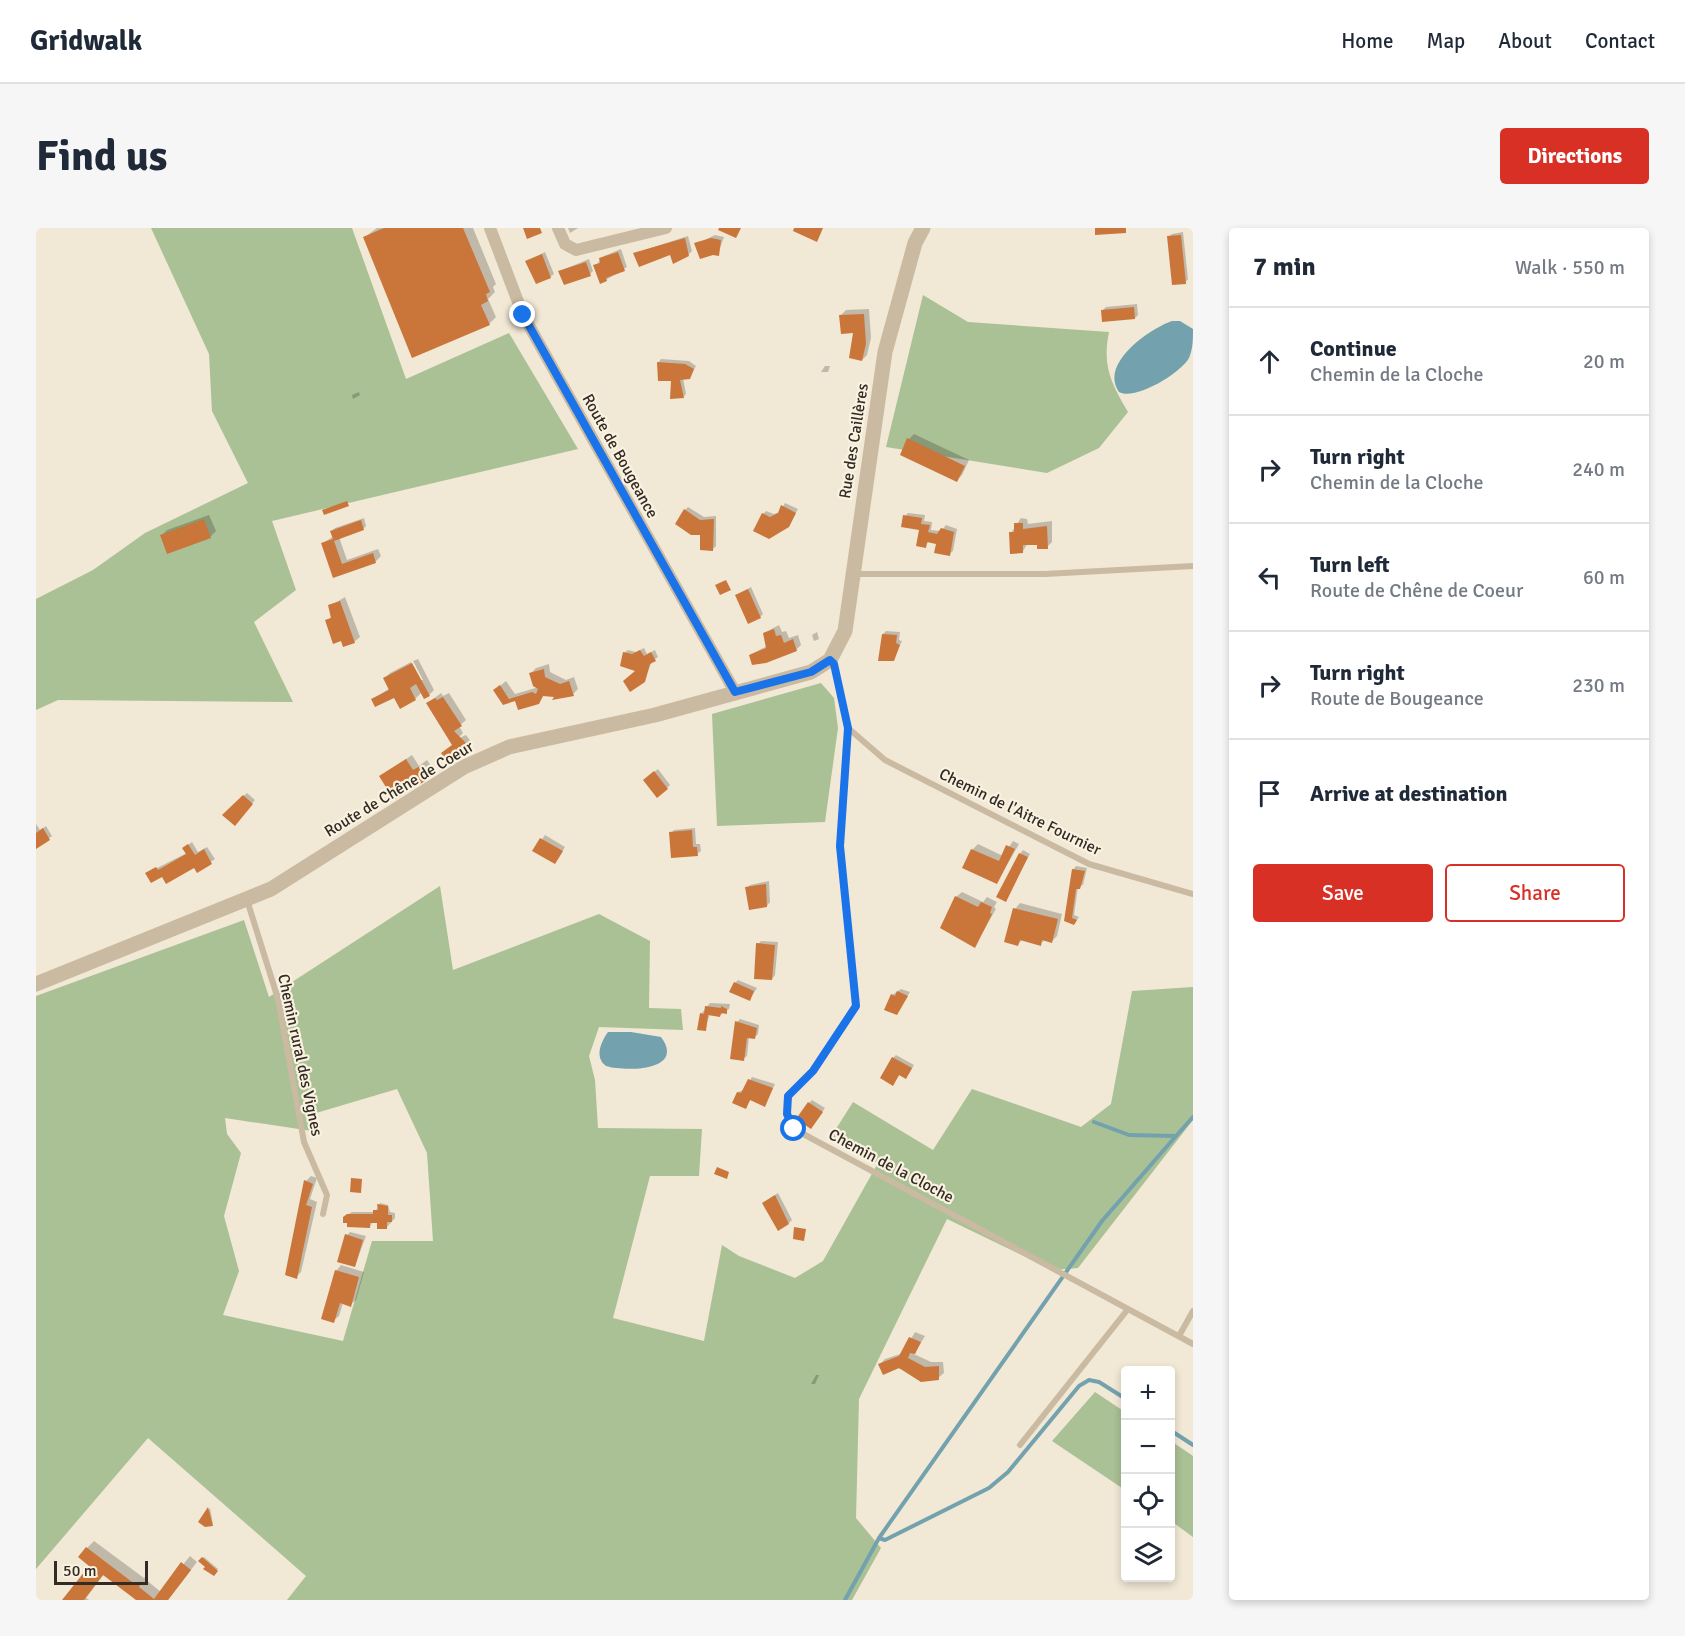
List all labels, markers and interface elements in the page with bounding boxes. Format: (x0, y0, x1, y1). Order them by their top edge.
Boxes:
text: Gridwalk (30, 24, 142, 58)
text: Home (1341, 28, 1394, 54)
text: Map (1427, 28, 1465, 54)
text: About (1498, 28, 1552, 54)
text: Contact (1585, 28, 1655, 54)
button: Directions (1500, 128, 1649, 184)
text: Find us (36, 131, 167, 182)
text: 7 min (1253, 251, 1316, 283)
text: Walk · 550 m (1515, 255, 1625, 280)
route end (509, 301, 535, 327)
text: Continue (1310, 335, 1397, 362)
icon: ahead (1253, 345, 1286, 378)
text: 20 m (1583, 349, 1625, 374)
text: Chemin de la Cloche (1310, 362, 1484, 387)
street label: Rue des Caillères (835, 382, 873, 500)
street label: Route de Bougeance (578, 390, 662, 522)
text: Turn right (1310, 443, 1405, 470)
icon: right (1253, 453, 1286, 486)
text: 240 m (1572, 457, 1625, 482)
text: Chemin de la Cloche (1310, 470, 1484, 495)
text: Turn left (1310, 551, 1390, 578)
icon: left (1253, 561, 1286, 594)
text: 60 m (1583, 565, 1625, 590)
text: Route de Chêne de Coeur (1310, 578, 1523, 603)
text: Turn right (1310, 659, 1405, 686)
icon: right (1253, 669, 1286, 702)
text: 230 m (1572, 673, 1625, 698)
text: Route de Bougeance (1310, 686, 1484, 711)
street label: Route de Chêne de Coeur (321, 736, 477, 842)
street label: Chemin de l'Aitre Fournier (936, 764, 1104, 860)
icon: arrive (1253, 777, 1286, 810)
text: Arrive at destination (1310, 780, 1507, 807)
button: Save (1253, 864, 1433, 922)
button: Share (1445, 864, 1625, 922)
street label: Chemin rural des Vignes (273, 972, 327, 1138)
route start (780, 1115, 806, 1141)
street label: Chemin de la Cloche (825, 1125, 957, 1207)
map controls (1121, 1366, 1175, 1582)
button: + (1121, 1366, 1175, 1420)
button: − (1121, 1420, 1175, 1474)
button: locate (1121, 1474, 1175, 1528)
button: layers (1121, 1528, 1175, 1582)
scale bar (54, 1558, 148, 1586)
text: 50 m (63, 1561, 97, 1581)

